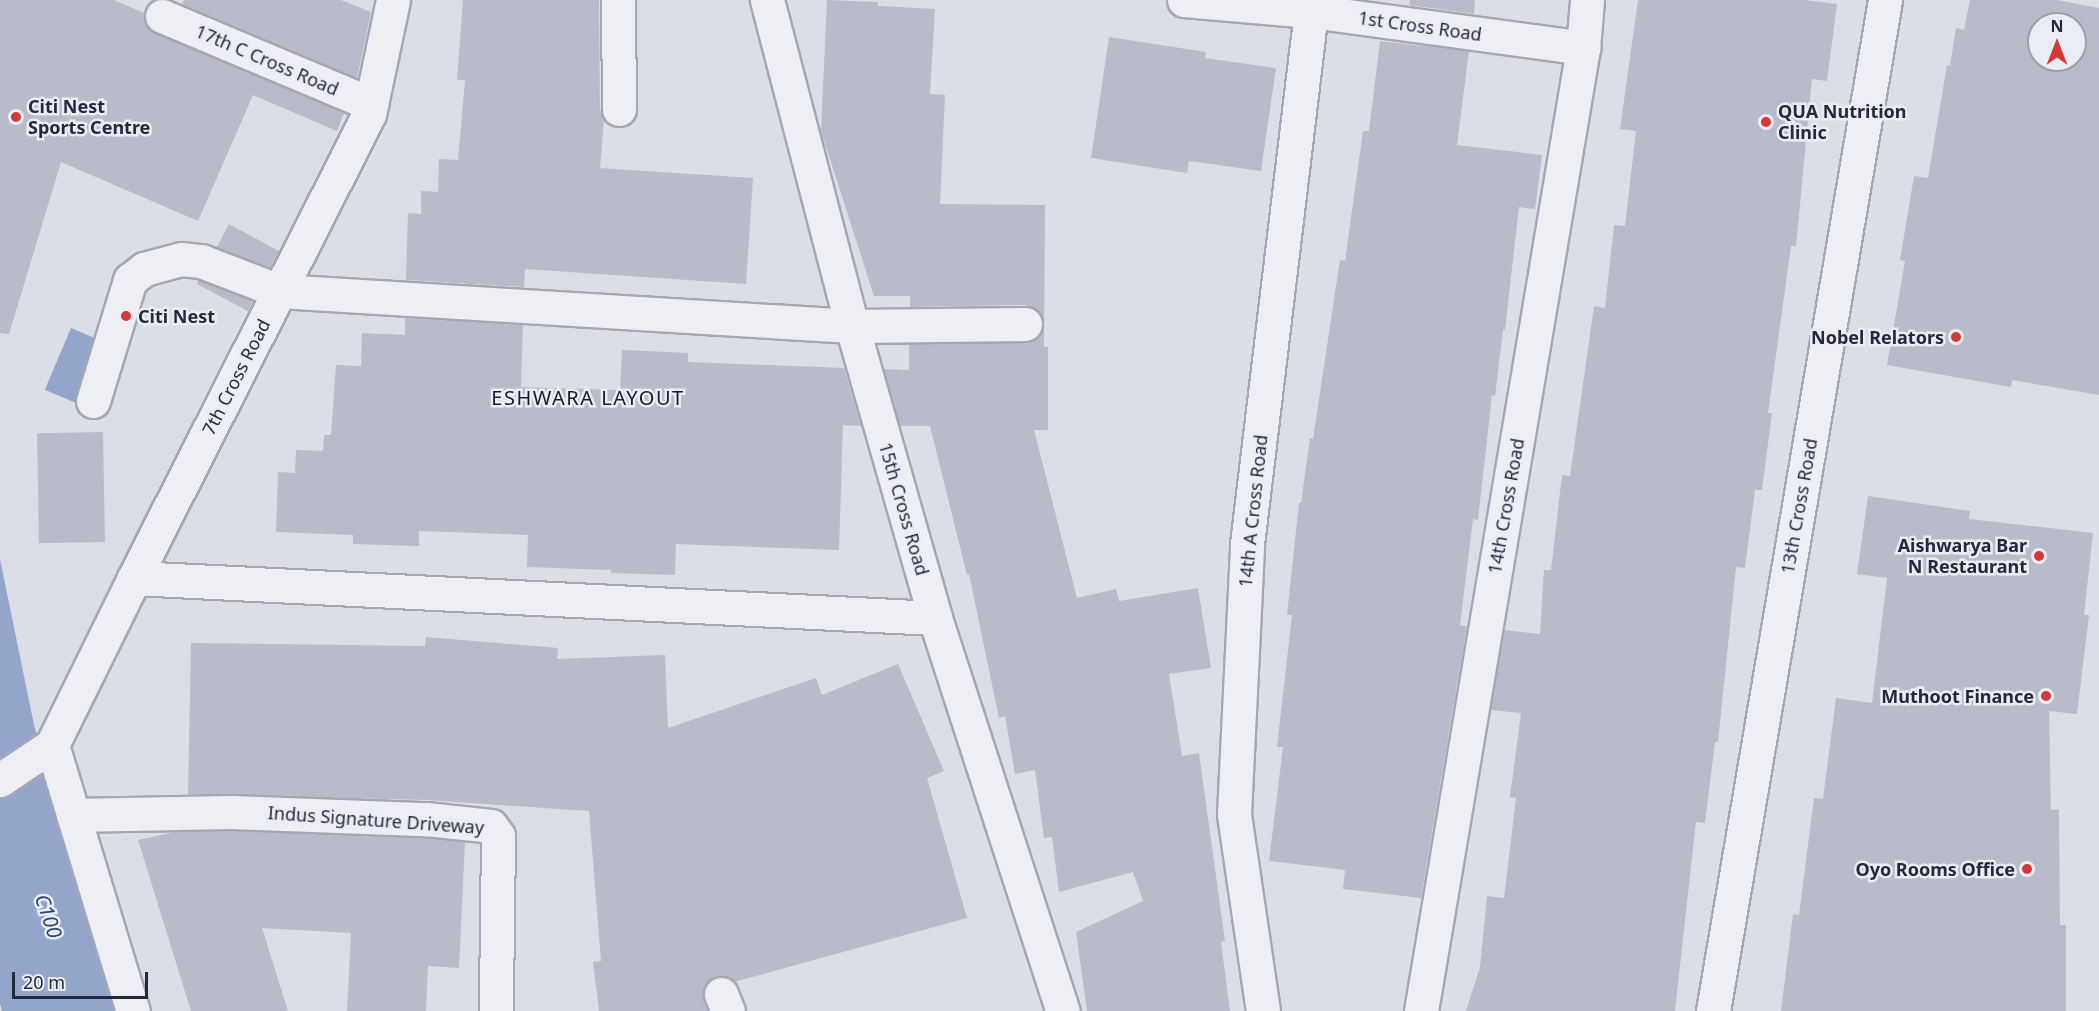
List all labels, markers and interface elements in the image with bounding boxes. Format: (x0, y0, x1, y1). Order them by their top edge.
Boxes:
street label: 1st Cross Road (1357, 7, 1483, 45)
north arrow (2027, 12, 2087, 72)
text: N (2050, 15, 2064, 37)
street label: 17th C Cross Road (192, 20, 342, 100)
place label: Citi Nest Sports Centre (28, 96, 150, 138)
place label: QUA Nutrition Clinic (1778, 101, 1907, 144)
marker: Citi Nest Sports Centre (9, 110, 23, 124)
marker: QUA Nutrition Clinic (1759, 115, 1773, 129)
place label: Citi Nest (138, 305, 215, 327)
marker: Citi Nest (119, 309, 133, 323)
street label: 7th Cross Road (198, 315, 274, 439)
place label: Nobel Relators (1811, 326, 1944, 348)
marker: Nobel Relators (1949, 330, 1963, 344)
district label: ESHWARA LAYOUT (491, 385, 685, 409)
street label: 14th A Cross Road (1234, 433, 1272, 589)
street label: 14th Cross Road (1483, 436, 1529, 576)
street label: 13th Cross Road (1776, 436, 1822, 576)
street label: 15th Cross Road (875, 440, 933, 578)
place label: Aishwarya Bar N Restaurant (1898, 535, 2027, 578)
marker: Aishwarya Bar N Restaurant (2032, 549, 2046, 563)
place label: Muthoot Finance (1881, 685, 2034, 707)
marker: Muthoot Finance (2039, 689, 2053, 703)
street label: Indus Signature Driveway (267, 802, 485, 838)
place label: Oyo Rooms Office (1855, 858, 2015, 880)
marker: Oyo Rooms Office (2020, 862, 2034, 876)
water label: C100 (30, 891, 68, 941)
scale bar (15, 960, 152, 998)
text: 20 m (23, 970, 65, 994)

